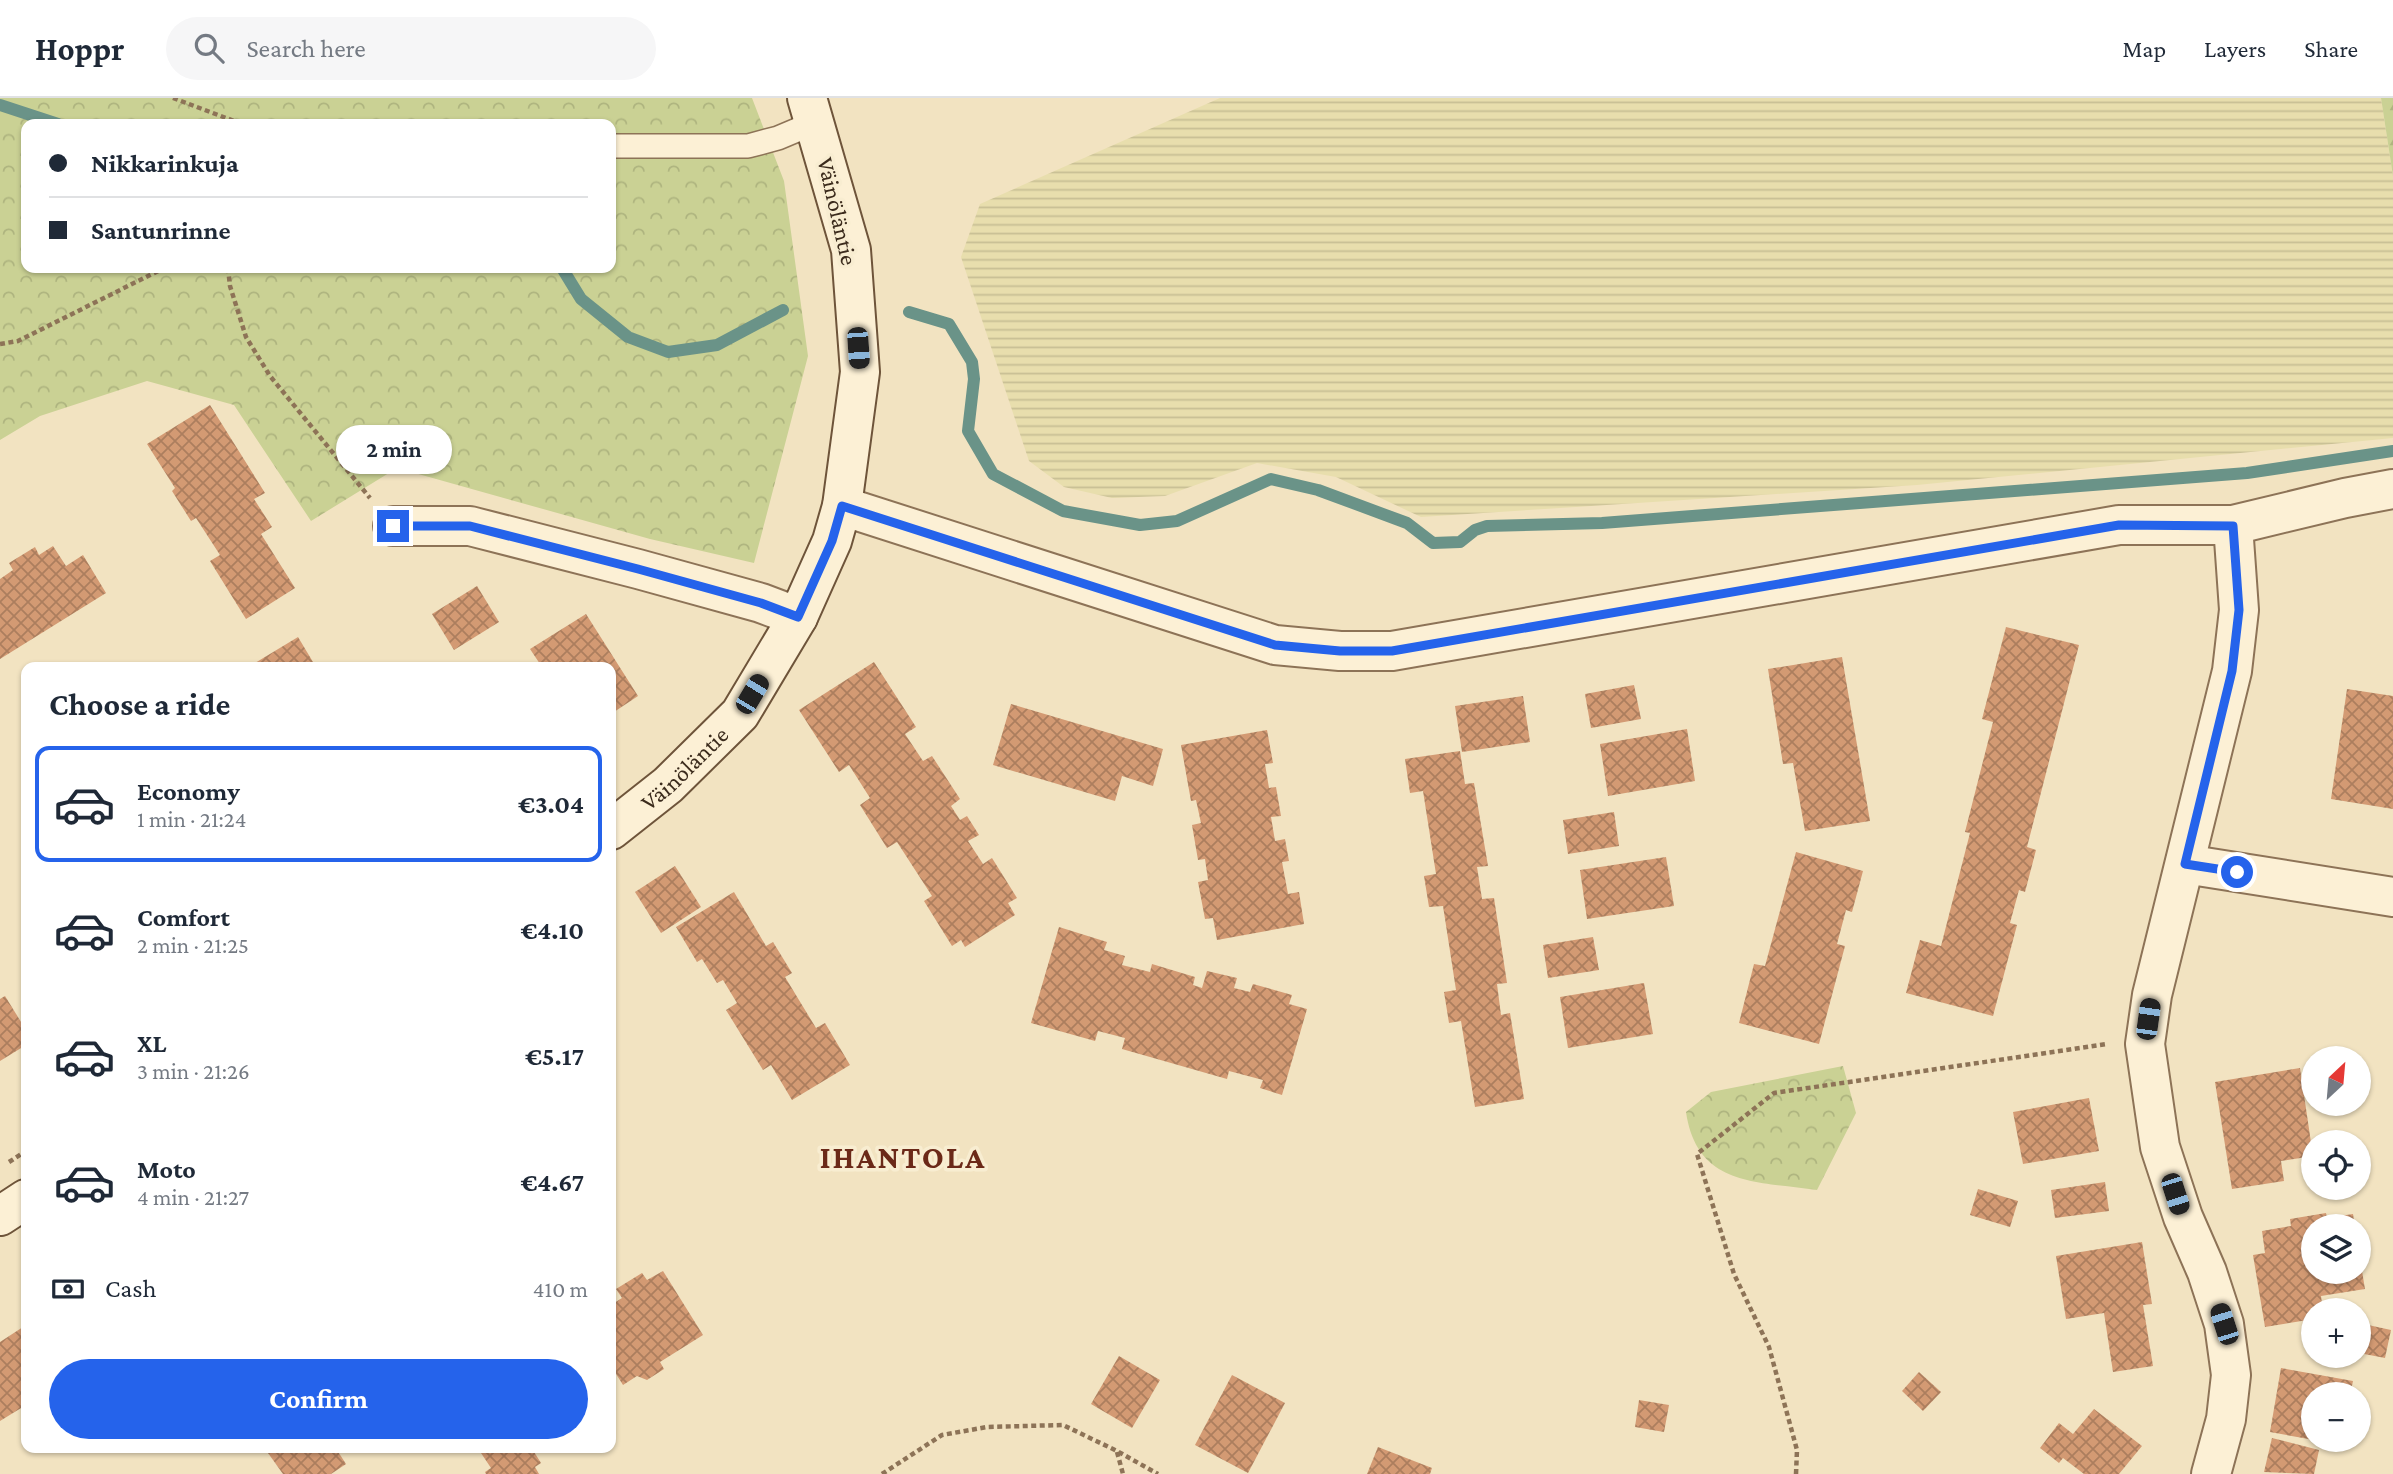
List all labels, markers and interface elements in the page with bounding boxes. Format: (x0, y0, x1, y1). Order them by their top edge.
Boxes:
search box (166, 17, 656, 80)
icon: search (190, 29, 228, 67)
text: Hoppr (35, 30, 124, 67)
text: Search here (246, 34, 366, 63)
text: Map (2122, 35, 2166, 62)
text: Layers (2204, 35, 2266, 62)
text: Share (2304, 35, 2358, 62)
text: Nikkarinkuja (91, 149, 239, 178)
street label: Väinöläntie (812, 154, 864, 268)
text: Santunrinne (91, 216, 231, 245)
car (847, 326, 870, 370)
callout: 2 min (335, 424, 451, 474)
text: 2 min (366, 436, 422, 462)
route end (377, 510, 409, 542)
car (733, 671, 772, 717)
text: Choose a ride (49, 686, 230, 722)
street label: Väinöläntie (635, 720, 733, 815)
icon: car (53, 773, 116, 836)
text: Economy (137, 777, 240, 806)
text: €3.04 (518, 790, 584, 819)
text: 1 min · 21:24 (137, 806, 247, 832)
route start (2221, 856, 2253, 888)
icon: car (53, 899, 116, 962)
text: Comfort (137, 903, 230, 932)
text: €4.10 (520, 916, 584, 945)
text: 2 min · 21:25 (137, 932, 249, 958)
car (2135, 997, 2162, 1041)
icon: car (53, 1025, 116, 1088)
text: XL (137, 1029, 166, 1058)
text: €5.17 (525, 1042, 584, 1071)
north arrow (2301, 1046, 2371, 1116)
map controls (2301, 1046, 2371, 1452)
text: 3 min · 21:26 (137, 1058, 250, 1084)
button: locate (2301, 1130, 2371, 1200)
district label: IHANTOLA (820, 1139, 986, 1175)
icon: car (53, 1151, 116, 1214)
text: Moto (137, 1155, 196, 1184)
text: €4.67 (520, 1168, 584, 1197)
car (2159, 1171, 2192, 1217)
text: 4 min · 21:27 (137, 1184, 249, 1210)
button: layers (2301, 1214, 2371, 1284)
icon: cash (49, 1270, 87, 1308)
text: Cash (105, 1274, 156, 1303)
text: 410 m (533, 1276, 588, 1302)
button: + (2301, 1298, 2371, 1368)
car (2208, 1301, 2241, 1347)
button: Confirm (49, 1359, 588, 1439)
button: − (2301, 1382, 2371, 1452)

